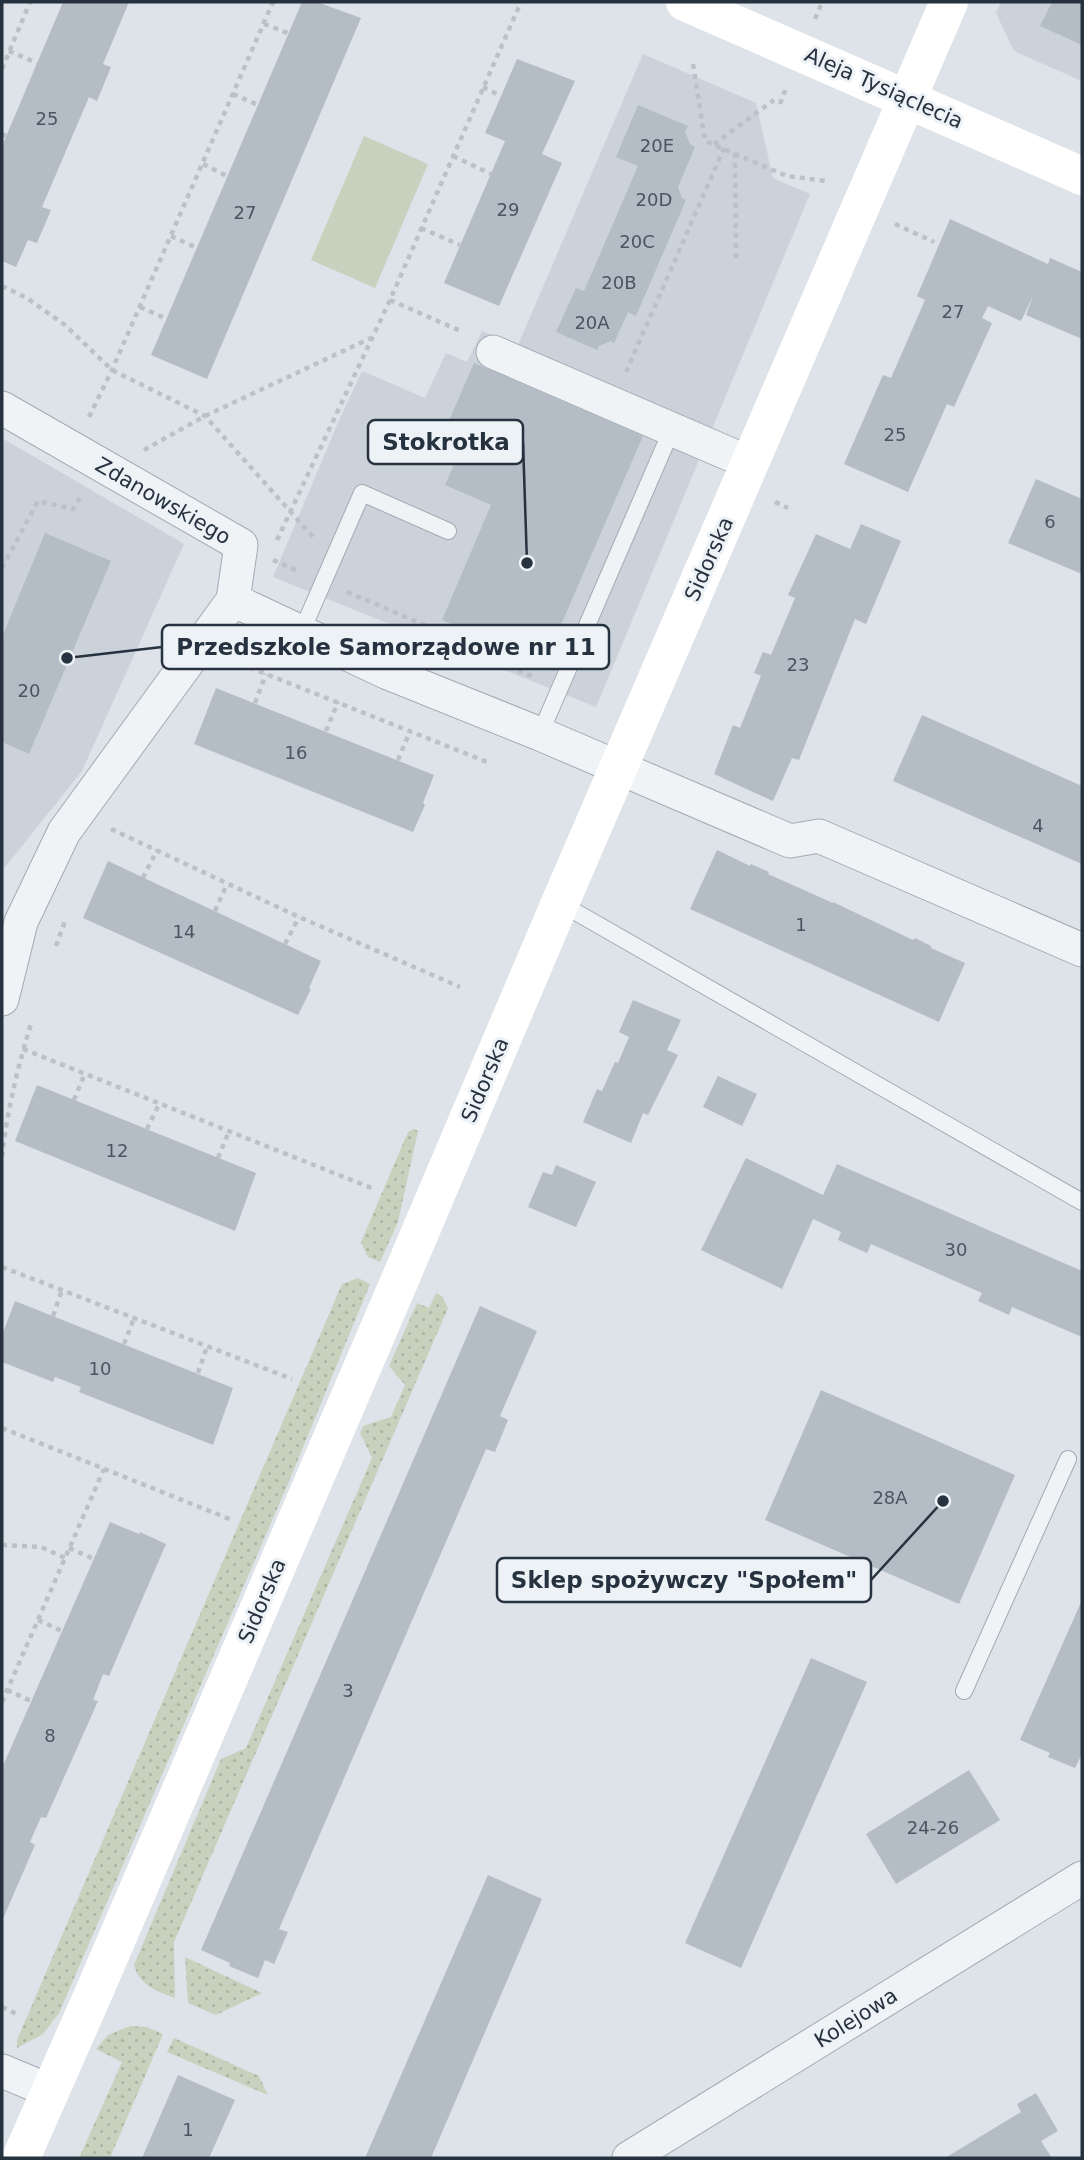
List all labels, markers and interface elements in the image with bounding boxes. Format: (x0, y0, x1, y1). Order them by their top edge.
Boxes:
street label: Aleja Tysiąclecia (801, 42, 967, 134)
house number: 25 (36, 108, 58, 129)
house number: 20E (640, 135, 674, 156)
house number: 20D (636, 189, 672, 210)
house number: 29 (497, 199, 519, 220)
house number: 27 (234, 202, 256, 223)
house number: 20C (619, 231, 655, 252)
house number: 20B (601, 272, 637, 293)
house number: 27 (942, 301, 964, 322)
house number: 20A (574, 312, 610, 333)
callout: Stokrotka (368, 420, 523, 464)
house number: 25 (884, 424, 906, 445)
text: Stokrotka (382, 429, 510, 455)
street label: Zdanowskiego (91, 453, 235, 549)
house number: 6 (1044, 511, 1056, 532)
street label: Sidorska (680, 513, 738, 605)
callout: Przedszkole Samorządowe nr 11 (162, 625, 609, 669)
text: Przedszkole Samorządowe nr 11 (176, 634, 596, 660)
house number: 23 (787, 654, 809, 675)
house number: 20 (18, 680, 40, 701)
house number: 16 (285, 742, 307, 763)
house number: 4 (1032, 815, 1044, 836)
house number: 1 (795, 914, 807, 935)
house number: 14 (173, 921, 195, 942)
street label: Sidorska (456, 1034, 514, 1126)
house number: 12 (106, 1140, 128, 1161)
house number: 30 (945, 1239, 967, 1260)
house number: 10 (89, 1358, 111, 1379)
house number: 28A (872, 1487, 908, 1508)
street label: Sidorska (233, 1555, 291, 1647)
callout: Sklep spożywczy "Społem" (497, 1558, 871, 1602)
text: Sklep spożywczy "Społem" (511, 1567, 857, 1593)
house number: 3 (342, 1680, 354, 1701)
house number: 8 (44, 1725, 56, 1746)
house number: 24-26 (907, 1817, 959, 1838)
street label: Kolejowa (810, 1983, 902, 2053)
house number: 1 (182, 2119, 194, 2140)

